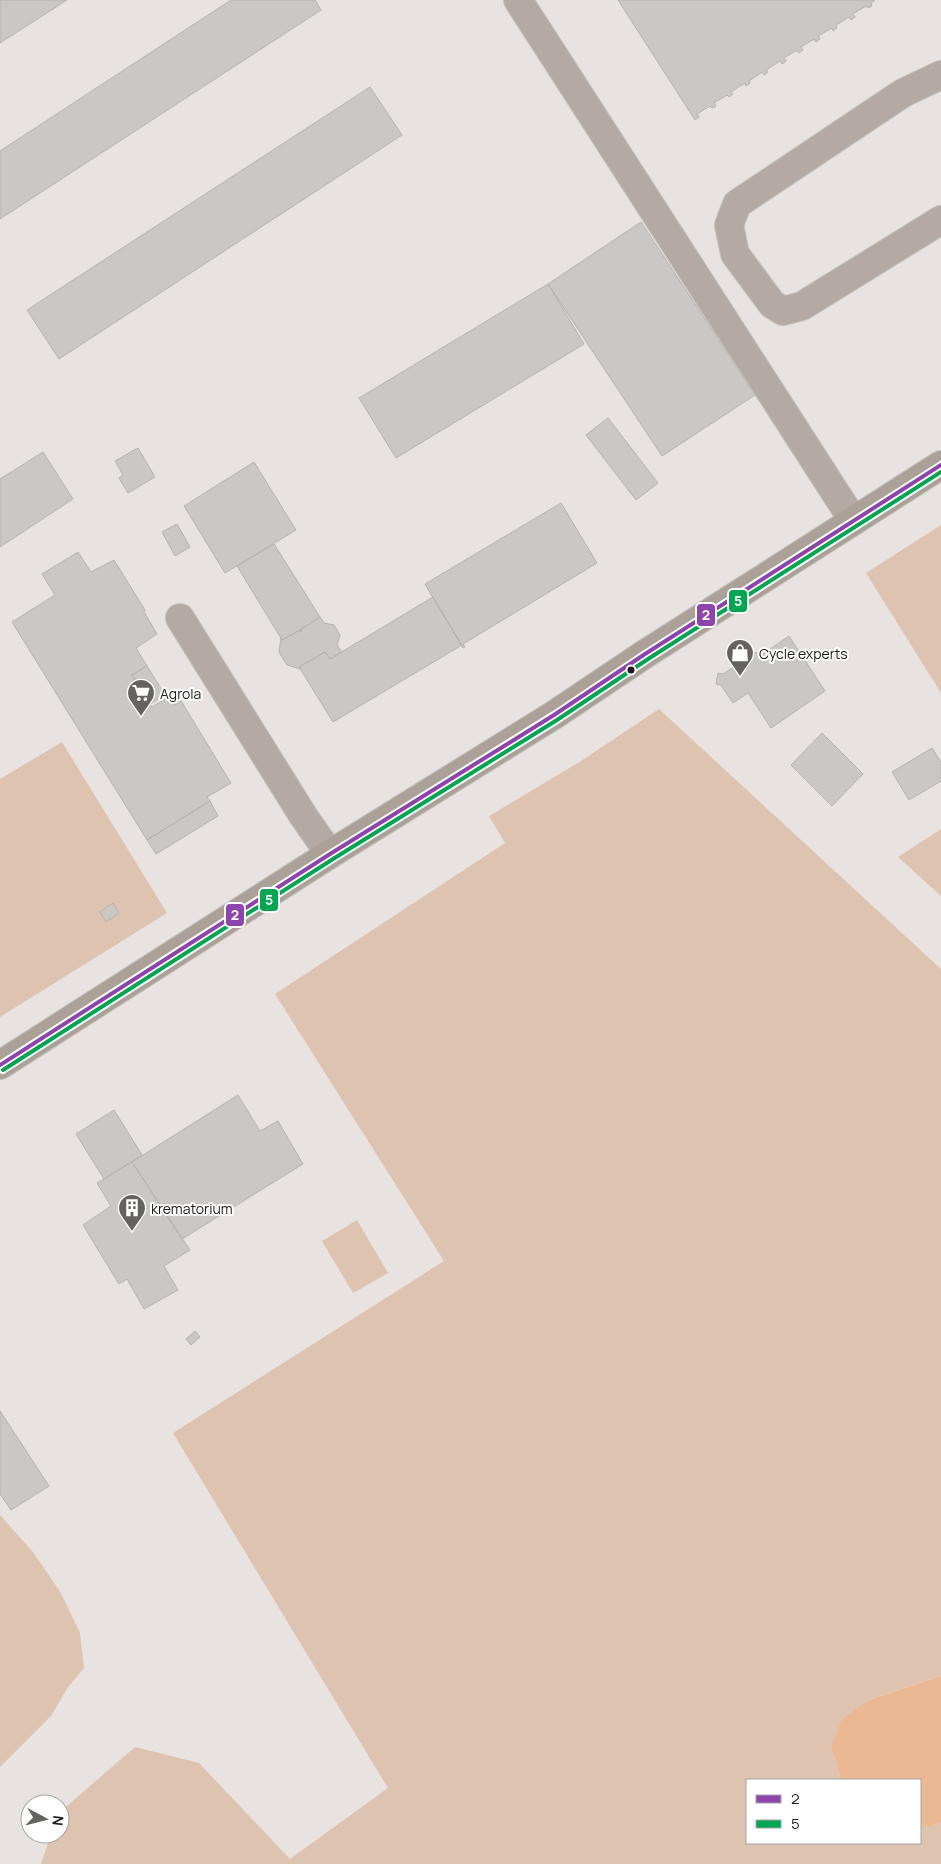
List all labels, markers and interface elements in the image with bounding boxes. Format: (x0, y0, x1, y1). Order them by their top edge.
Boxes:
line badge: 5 (728, 589, 748, 613)
text: 5 (734, 591, 742, 610)
line badge: 2 (696, 603, 716, 627)
text: 2 (702, 605, 710, 624)
shop icon: Cycle experts (725, 638, 755, 677)
place label: Cycle experts (759, 644, 848, 663)
unlabelled marker (626, 665, 636, 675)
supermarket icon: Agrola (126, 678, 156, 717)
place label: Agrola (160, 684, 201, 703)
line badge: 5 (259, 888, 279, 912)
text: 5 (265, 890, 273, 909)
line badge: 2 (225, 903, 245, 927)
text: 2 (231, 905, 239, 924)
building icon: krematorium (117, 1193, 147, 1232)
place label: krematorium (151, 1199, 233, 1218)
legend (746, 1779, 921, 1844)
text: 2 (791, 1788, 800, 1809)
north arrow (20, 1794, 70, 1844)
text: 5 (791, 1813, 800, 1834)
text: N (48, 1814, 68, 1827)

